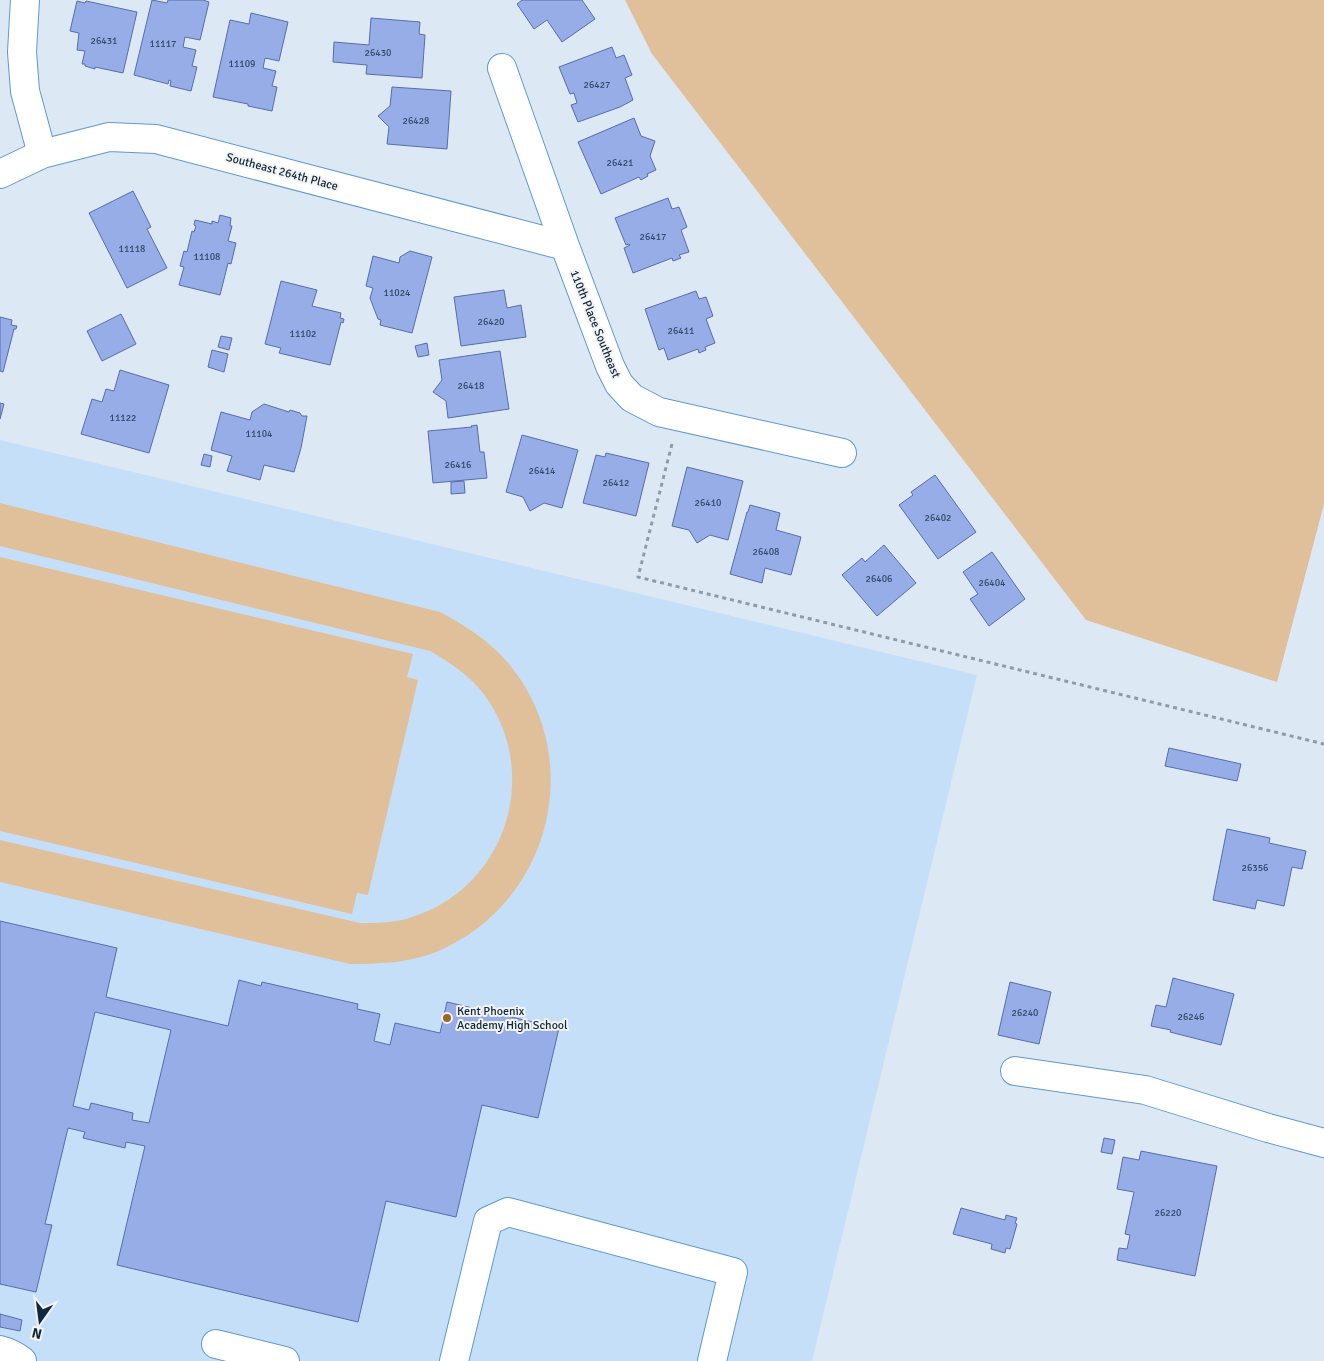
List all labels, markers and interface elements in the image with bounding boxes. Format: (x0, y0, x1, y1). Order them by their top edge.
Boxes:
house number: 26431 (90, 35, 118, 47)
house number: 11117 (149, 38, 177, 50)
house number: 26430 (364, 47, 392, 59)
house number: 11109 (228, 58, 256, 70)
house number: 26427 (583, 79, 611, 91)
house number: 26428 (402, 115, 430, 127)
street label: Southeast 264th Place (224, 150, 340, 194)
house number: 26421 (606, 157, 634, 169)
house number: 26417 (639, 231, 667, 243)
house number: 11118 (118, 243, 146, 255)
house number: 11108 (193, 251, 221, 263)
street label: 110th Place Southeast (566, 268, 624, 380)
house number: 11024 (383, 287, 411, 299)
house number: 26420 (477, 316, 505, 328)
house number: 26411 (667, 325, 695, 337)
house number: 11102 (289, 328, 317, 340)
house number: 26418 (457, 380, 485, 392)
house number: 11122 (109, 412, 137, 424)
house number: 11104 (245, 428, 273, 440)
house number: 26416 (444, 459, 472, 471)
house number: 26414 (528, 465, 556, 477)
house number: 26412 (602, 477, 630, 489)
house number: 26410 (694, 497, 722, 509)
house number: 26402 (924, 512, 952, 524)
house number: 26408 (752, 546, 780, 558)
house number: 26406 (865, 573, 893, 585)
house number: 26404 (978, 577, 1006, 589)
house number: 26356 (1241, 862, 1269, 874)
place label: Kent Phoenix Academy High School (457, 1004, 568, 1033)
house number: 26240 (1011, 1007, 1039, 1019)
house number: 26246 (1177, 1011, 1205, 1023)
marker: Kent Phoenix Academy High School (441, 1012, 453, 1024)
house number: 26220 (1154, 1207, 1182, 1219)
north arrow (15, 1296, 65, 1346)
text: N (30, 1324, 44, 1343)

